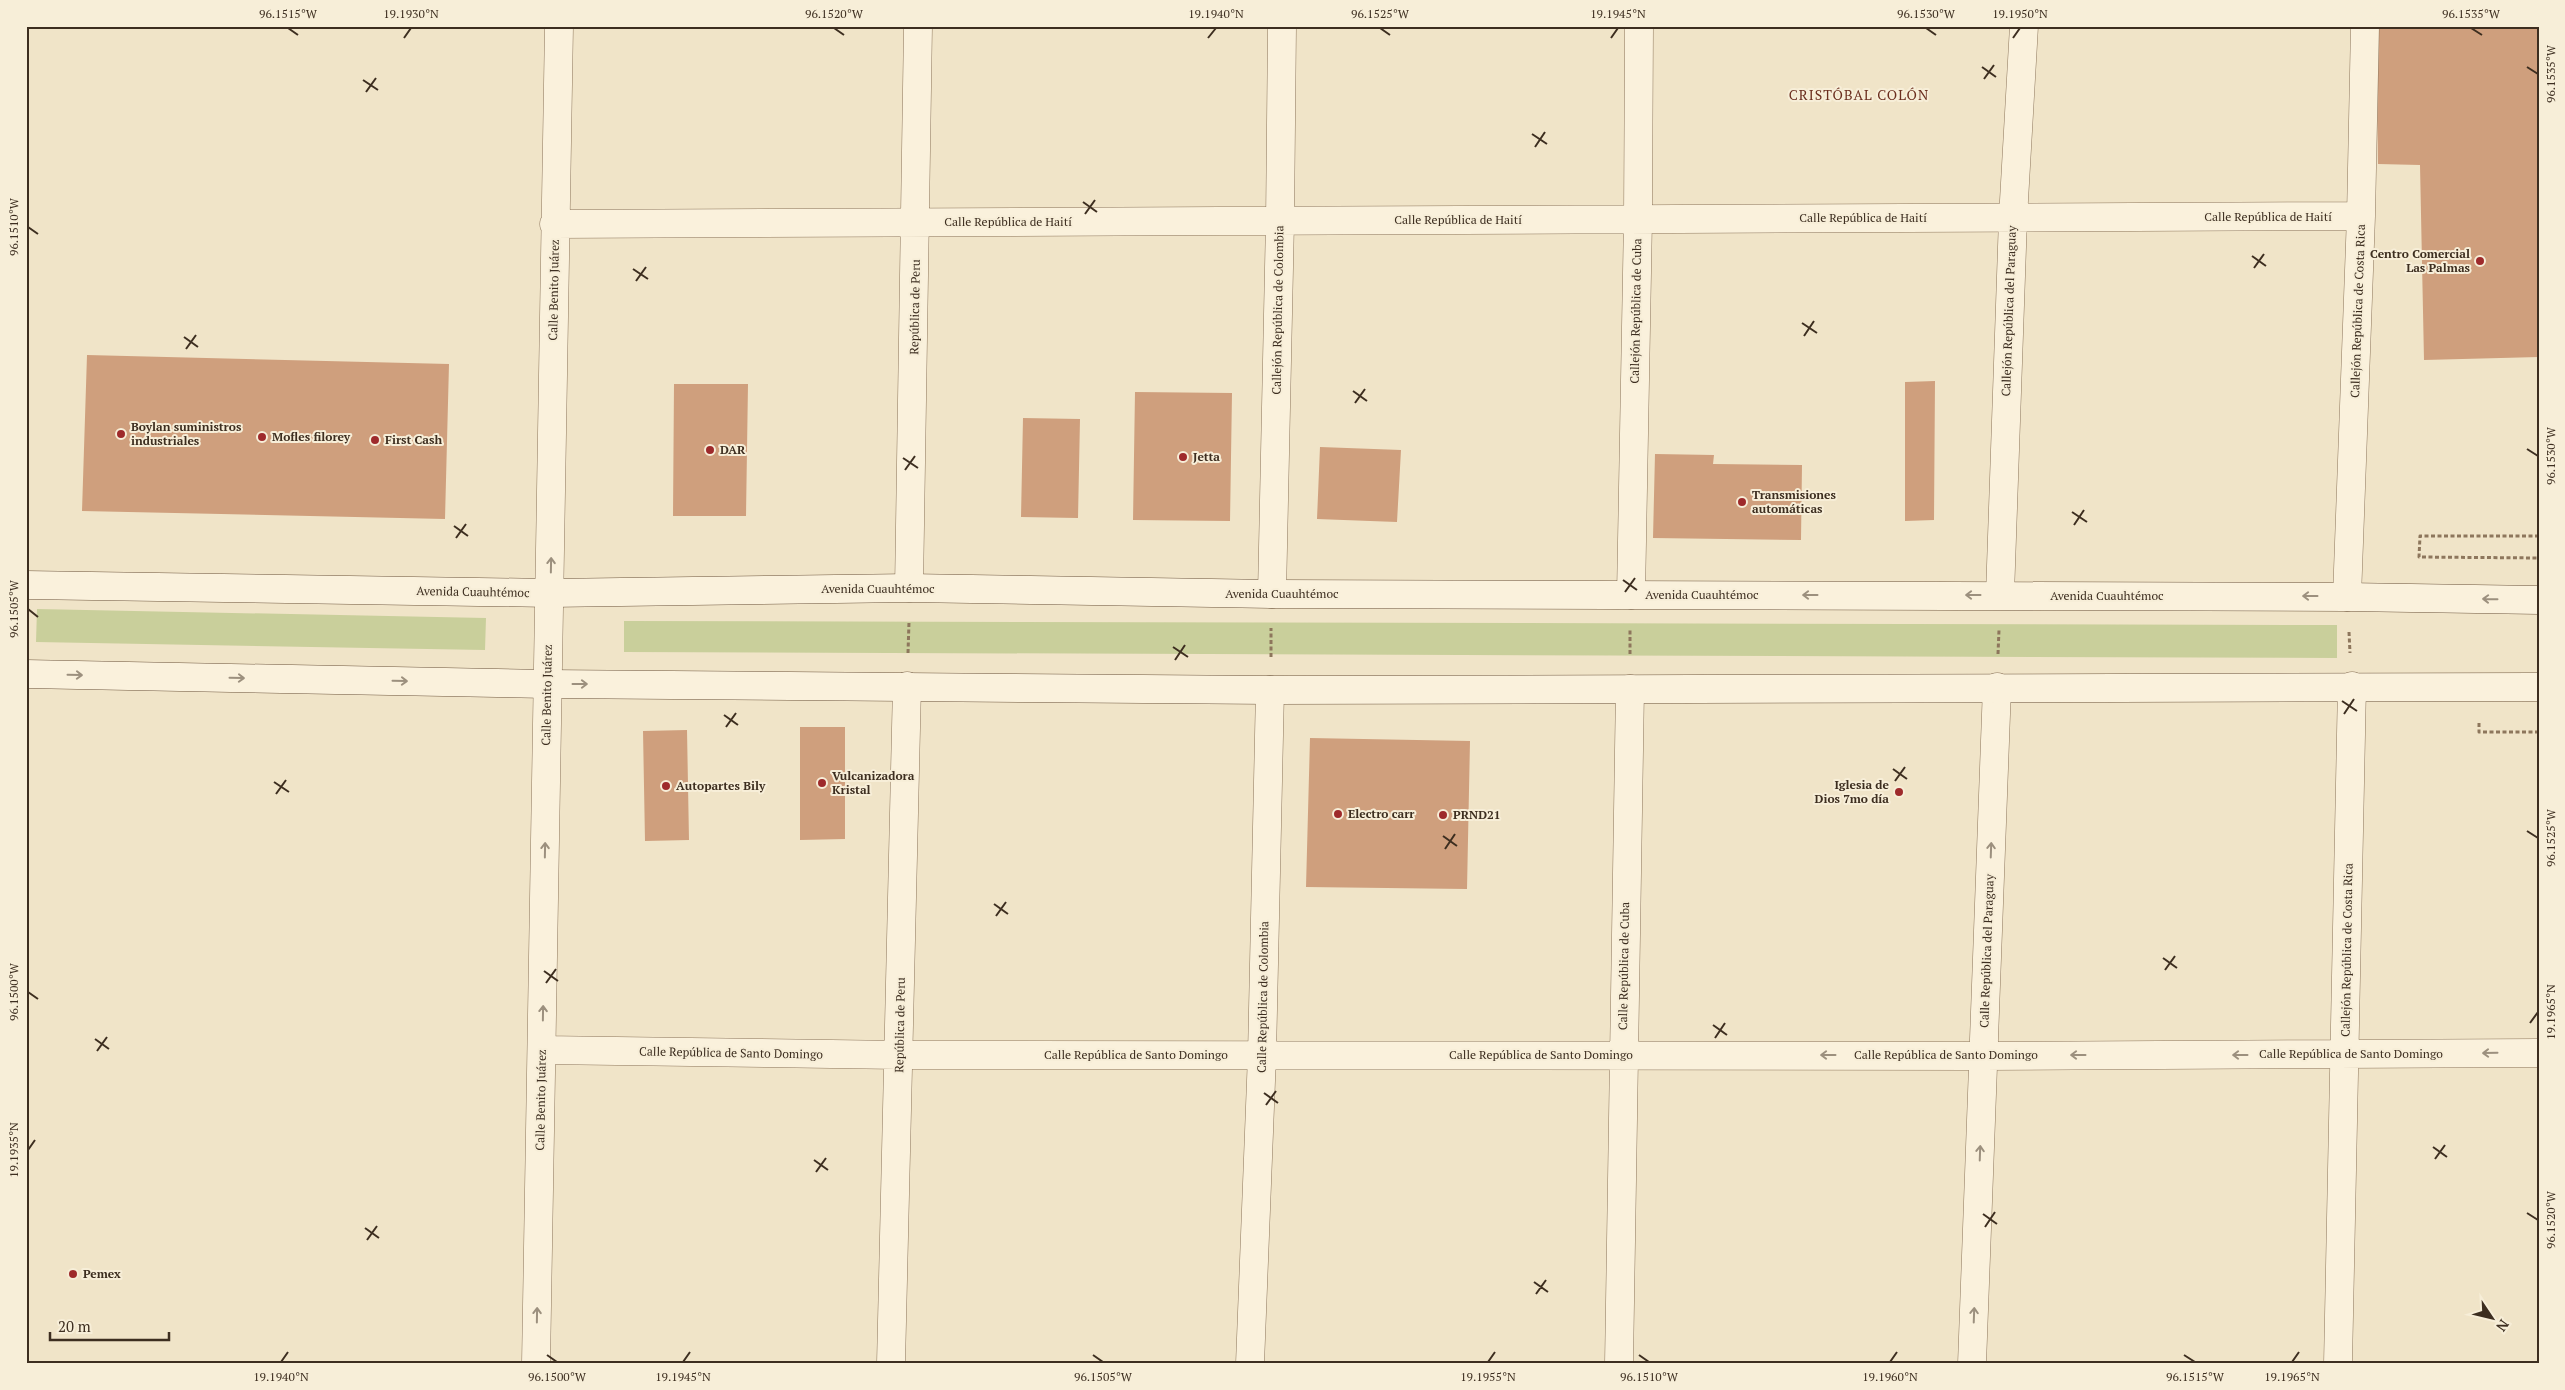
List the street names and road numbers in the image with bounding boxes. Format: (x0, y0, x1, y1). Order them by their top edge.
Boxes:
street label: Calle República de Haití (2204, 209, 2332, 224)
street label: Calle República de Haití (1799, 210, 1927, 225)
street label: Calle República de Haití (1394, 212, 1522, 227)
street label: Calle República de Haití (944, 214, 1072, 229)
street label: Callejón República del Paraguay (1998, 224, 2019, 397)
street label: Callejón República de Costa Rica (2347, 224, 2368, 398)
street label: Callejón República de Colombia (1269, 225, 1286, 395)
street label: Callejón República de Cuba (1627, 238, 1644, 384)
street label: Calle Benito Juárez (545, 239, 562, 341)
street label: República de Peru (906, 259, 923, 355)
street label: Avenida Cuauhtémoc (821, 581, 935, 596)
street label: Avenida Cuauhtémoc (416, 583, 530, 600)
street label: Avenida Cuauhtémoc (1225, 586, 1339, 601)
street label: Avenida Cuauhtémoc (1645, 587, 1759, 602)
street label: Avenida Cuauhtémoc (2050, 588, 2164, 603)
street label: Calle Benito Juárez (538, 644, 555, 746)
street label: Callejón República de Costa Rica (2337, 863, 2356, 1037)
street label: Calle República del Paraguay (1976, 873, 1997, 1028)
street label: Calle República de Cuba (1615, 902, 1632, 1030)
street label: Calle República de Colombia (1254, 921, 1271, 1073)
street label: República de Peru (891, 977, 908, 1073)
street label: Calle República de Santo Domingo (639, 1043, 823, 1062)
street label: Calle República de Santo Domingo (2259, 1046, 2443, 1061)
street label: Calle República de Santo Domingo (1044, 1047, 1228, 1062)
street label: Calle República de Santo Domingo (1449, 1047, 1633, 1062)
street label: Calle República de Santo Domingo (1854, 1047, 2038, 1062)
street label: Calle Benito Juárez (532, 1049, 549, 1151)

